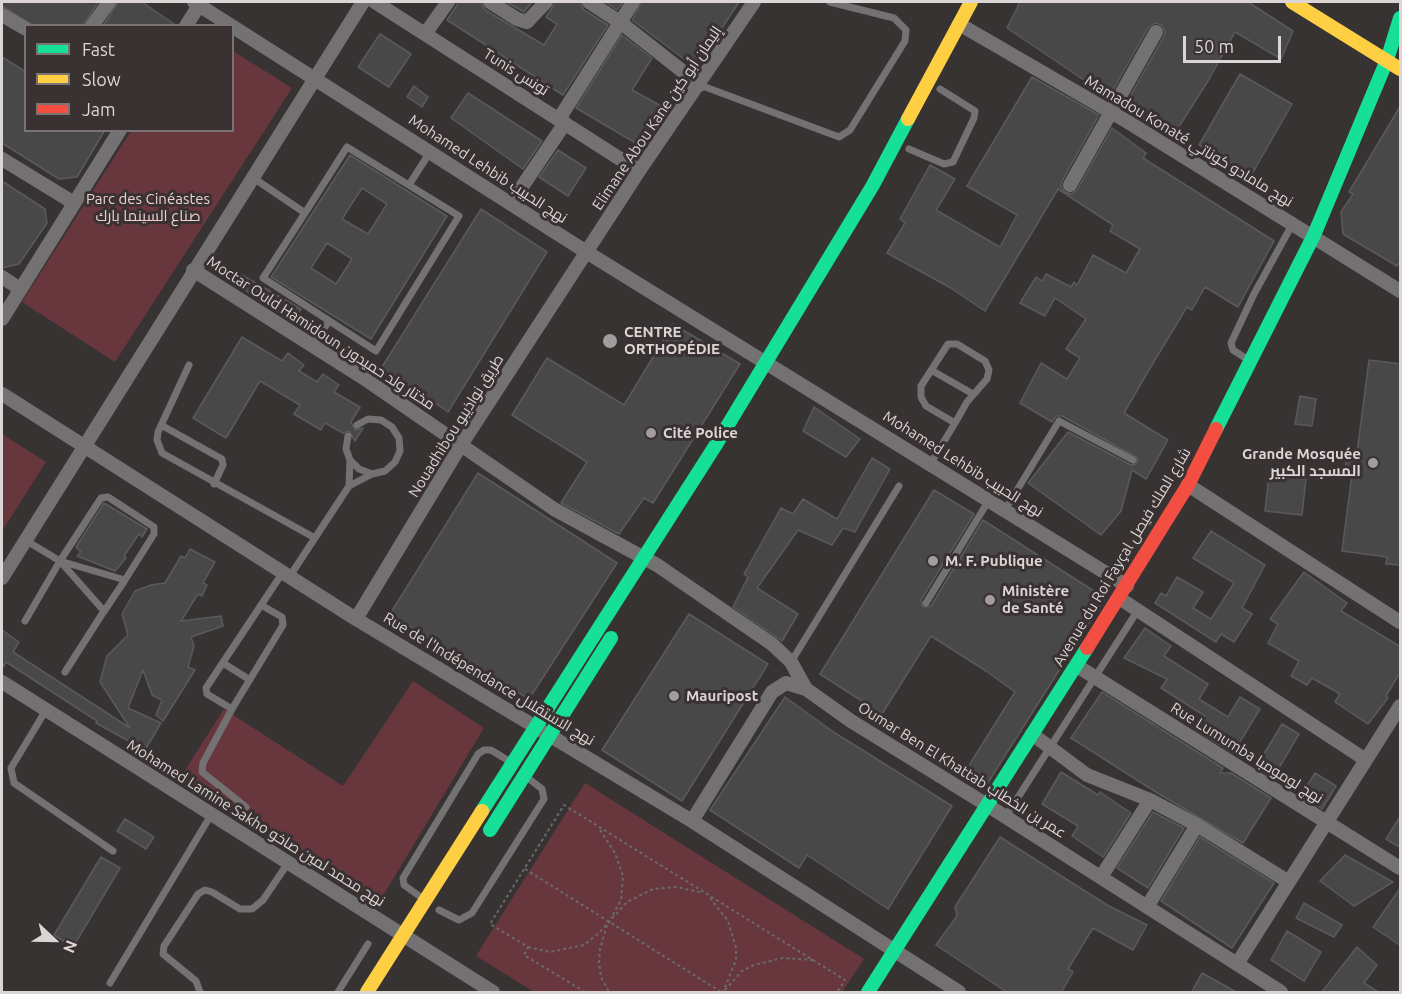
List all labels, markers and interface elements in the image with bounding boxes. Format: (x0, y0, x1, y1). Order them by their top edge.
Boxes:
street label: Elimane Abou Kane إليمان أبو كين (589, 22, 725, 214)
legend (24, 24, 234, 132)
scale bar (1186, 24, 1284, 62)
text: 50 m (1194, 36, 1234, 56)
text: Fast (82, 39, 115, 59)
street label: Tunis تونس (480, 45, 552, 99)
text: Slow (82, 69, 121, 89)
street label: Mamadou Konaté نهج مامادو كوناتي (1082, 71, 1296, 211)
text: Jam (82, 99, 116, 119)
street label: Mohamed Lehbib نهج الحبيب (405, 111, 571, 227)
park label: Parc des Cinéastes صناع السينما بارك (86, 190, 210, 225)
street label: Moctar Ould Hamidoun مختار ولد حميدون (204, 252, 438, 414)
place label: CENTRE ORTHOPÉDIE (624, 323, 720, 358)
marker: CENTRE ORTHOPÉDIE (601, 332, 619, 350)
street label: Nouadhibou طريق نواذيبو (405, 351, 507, 501)
street label: Mohamed Lehbib نهج الحبيب (880, 407, 1046, 521)
place label: Cité Police (663, 424, 738, 442)
marker: Cité Police (644, 426, 658, 440)
street label: Avenue du Roi Fayçal شارع الملك فيصل (1049, 444, 1195, 670)
place label: Grande Mosquée المسجد الكبير (1242, 445, 1361, 480)
marker: Grande Mosquée المسجد الكبير (1366, 456, 1380, 470)
place label: M. F. Publique (945, 552, 1043, 570)
marker: M. F. Publique (926, 554, 940, 568)
place label: Ministère de Santé (1002, 582, 1069, 617)
marker: Ministère de Santé (983, 593, 997, 607)
street label: Rue de l'Indépendance نهج الاستقلال (380, 609, 598, 749)
place label: Mauripost (686, 687, 758, 705)
marker: Mauripost (667, 689, 681, 703)
street label: Oumar Ben El Khattab عمر بن الخطاب (855, 698, 1069, 842)
street label: Rue Lumumba نهج لومومبا (1167, 699, 1327, 807)
street label: Mohamed Lamine Sakho نهج محمد لمين صاخو (124, 736, 388, 910)
north arrow (24, 910, 84, 970)
text: N (60, 938, 81, 956)

